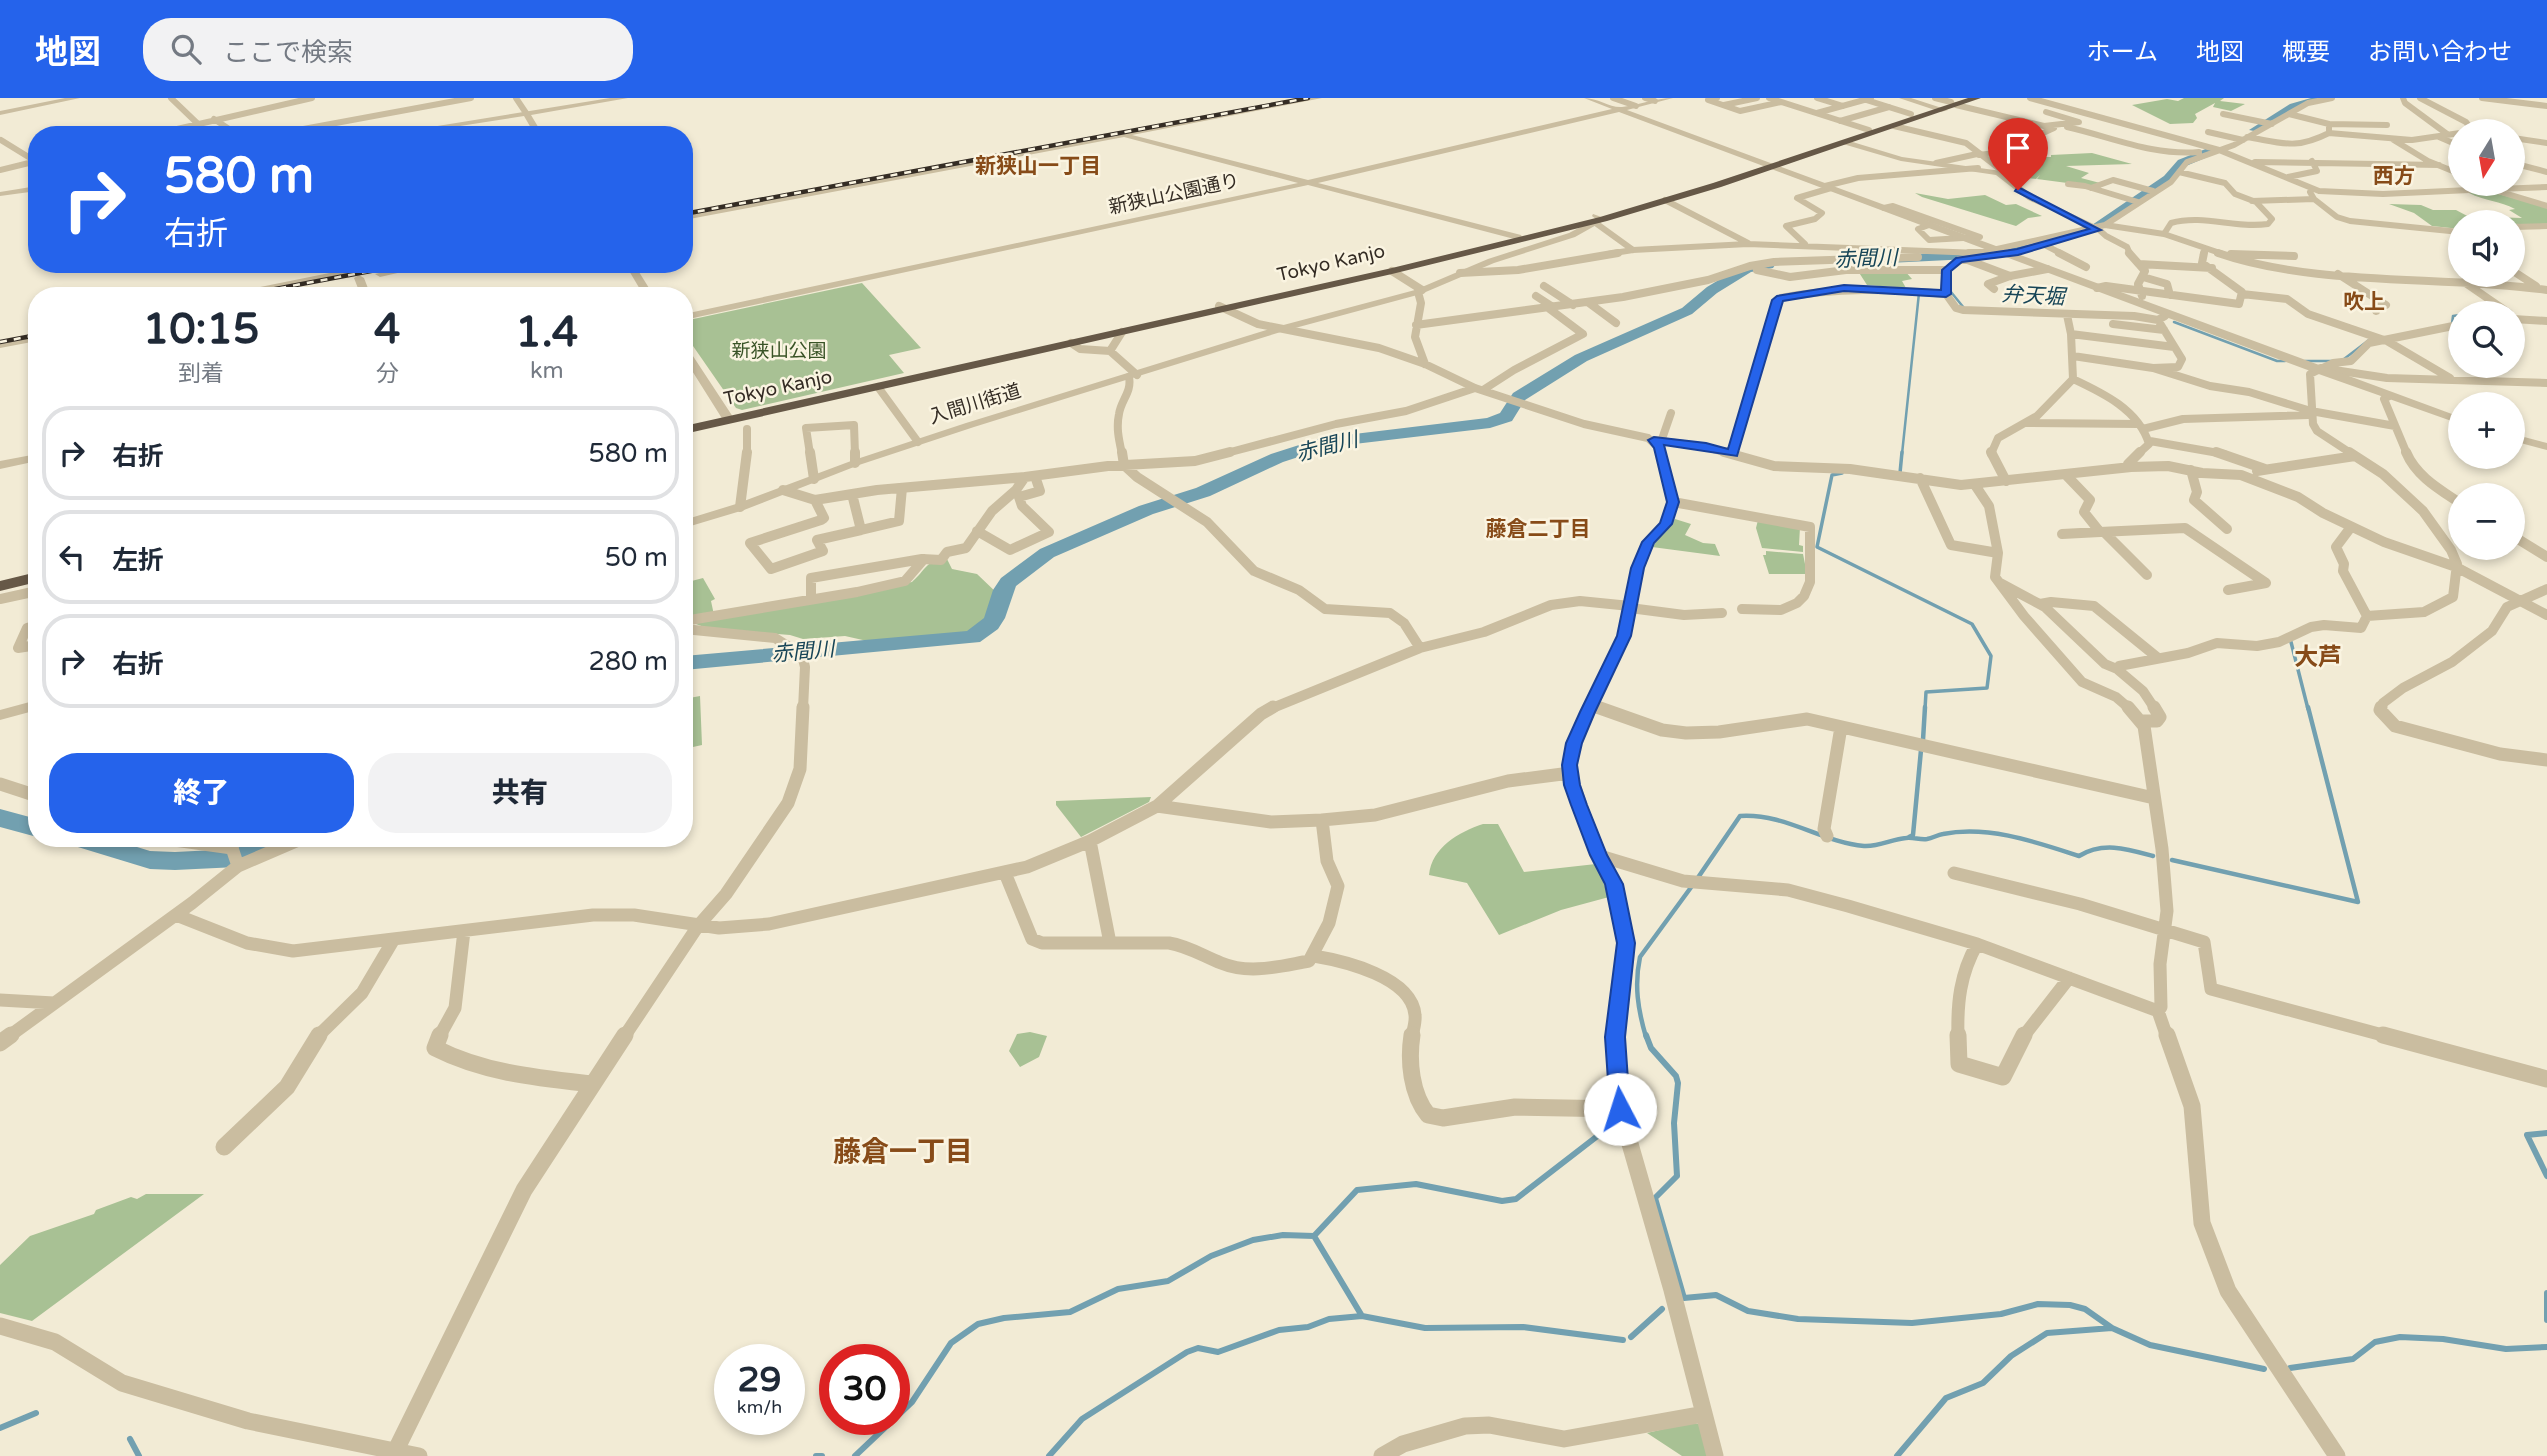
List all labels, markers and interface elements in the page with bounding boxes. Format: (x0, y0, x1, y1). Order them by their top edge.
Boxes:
search box (143, 18, 633, 81)
icon: search (167, 30, 205, 68)
text: 地図 (35, 33, 101, 72)
text: ここで検索 (223, 37, 353, 68)
text: ホーム (2087, 38, 2158, 67)
text: 地図 (2196, 38, 2244, 67)
text: 概要 (2282, 38, 2330, 67)
text: お問い合わせ (2368, 38, 2512, 67)
pin (1988, 118, 2048, 190)
north arrow (2448, 119, 2525, 196)
map controls (2448, 119, 2525, 560)
icon: arrive (1999, 129, 2037, 167)
text: 580 m (164, 147, 314, 206)
icon: right (49, 154, 140, 245)
district label: 新狭山一丁目 (975, 154, 1101, 179)
district label: 西方 (2373, 164, 2415, 189)
street label: 新狭山公園通り (1107, 169, 1241, 219)
button: sound (2448, 210, 2525, 287)
text: 右折 (164, 215, 228, 253)
street label: Tokyo Kanjo (1275, 240, 1387, 286)
water label: 赤間川 (1834, 245, 1900, 273)
water label: 弁天堀 (2001, 282, 2068, 310)
district label: 吹上 (2343, 290, 2385, 315)
button: search (2448, 301, 2525, 378)
text: 10:15 (143, 304, 259, 355)
text: 4 (374, 304, 400, 355)
text: 1.4 (515, 307, 578, 358)
park label: 新狭山公園 (731, 340, 827, 362)
text: km (530, 357, 564, 385)
text: 到着 (178, 360, 224, 388)
text: 分 (376, 360, 399, 388)
street label: Tokyo Kanjo (722, 366, 834, 410)
street label: 入間川街道 (926, 380, 1024, 428)
button: + (2448, 392, 2525, 469)
water label: 赤間川 (1293, 427, 1363, 467)
icon: right (53, 434, 91, 472)
text: 580 m (588, 438, 668, 469)
text: 右折 (112, 441, 164, 472)
button: − (2448, 483, 2525, 560)
district label: 藤倉二丁目 (1486, 517, 1591, 542)
icon: left (53, 538, 91, 576)
text: 50 m (605, 542, 668, 573)
text: 左折 (112, 545, 164, 576)
water label: 赤間川 (771, 637, 837, 667)
icon: right (53, 642, 91, 680)
district label: 大芦 (2294, 643, 2342, 672)
text: 280 m (588, 646, 668, 677)
text: 右折 (112, 649, 164, 680)
button: 終了 (49, 753, 354, 833)
button: 共有 (368, 753, 672, 833)
position arrow (1583, 1072, 1657, 1146)
district label: 藤倉一丁目 (833, 1135, 973, 1169)
speed limit sign: 30 (819, 1344, 910, 1435)
text: 29 (738, 1359, 781, 1401)
text: km/h (737, 1396, 782, 1418)

